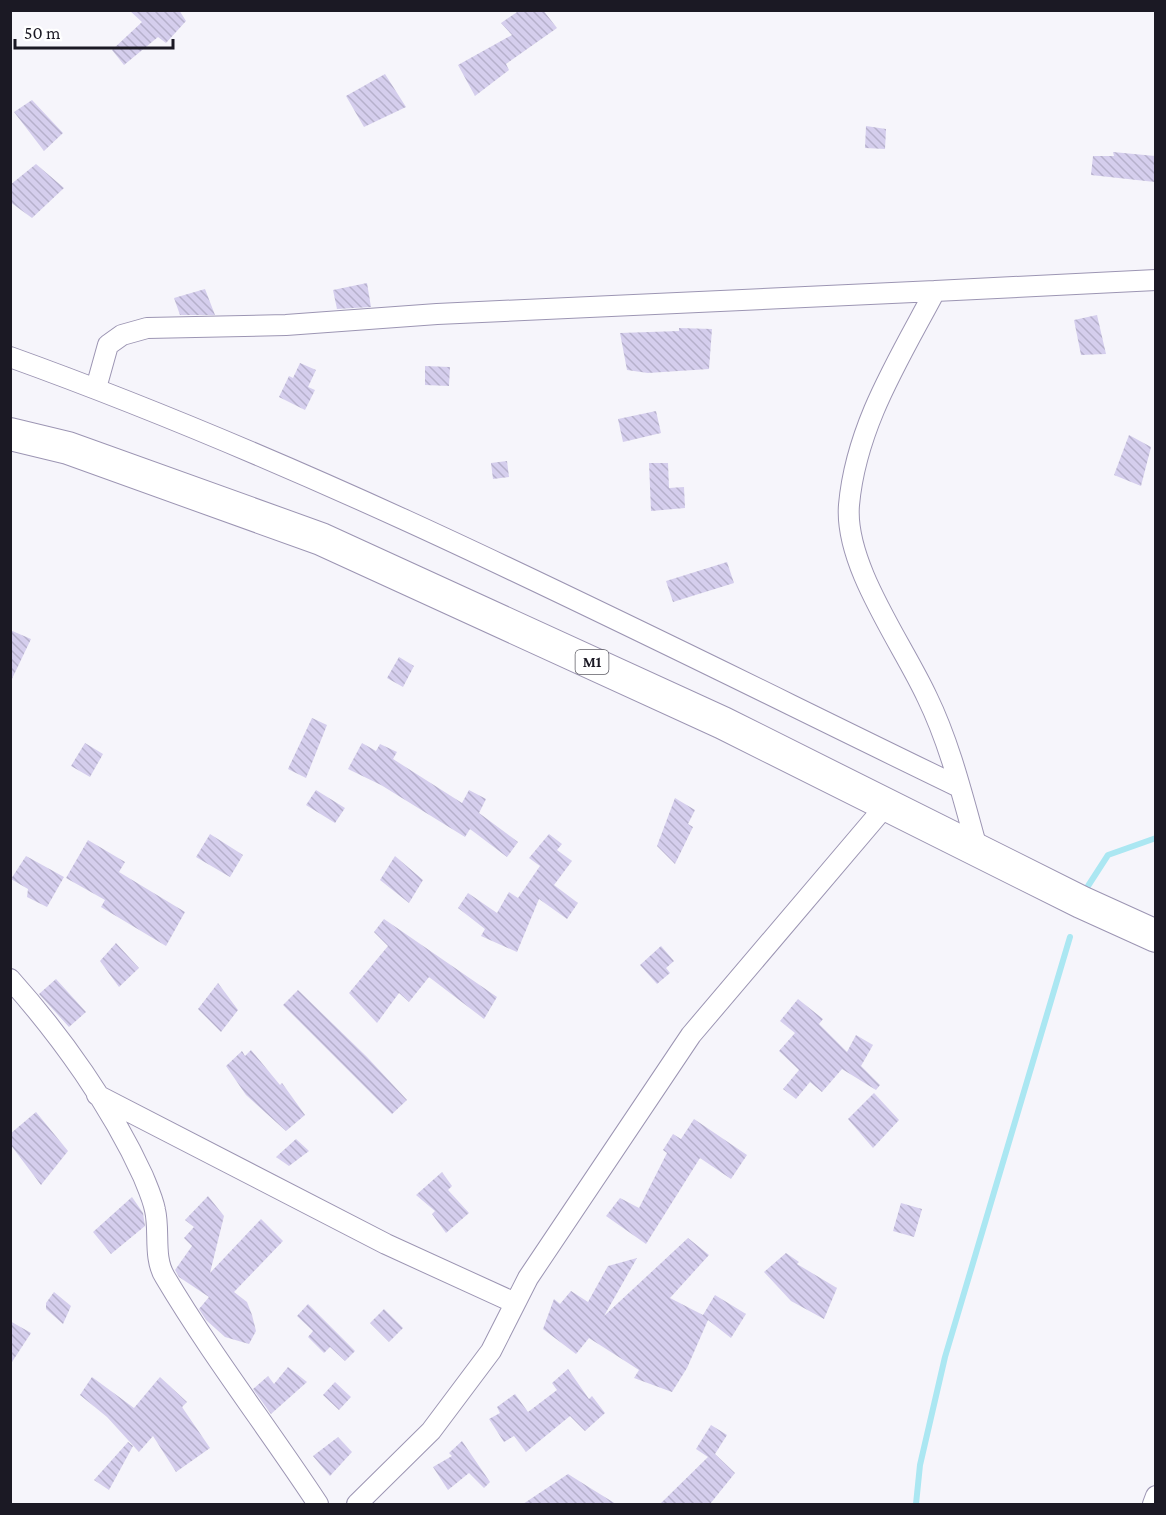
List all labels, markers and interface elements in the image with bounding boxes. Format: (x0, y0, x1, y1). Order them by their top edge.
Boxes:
scale bar (15, 12, 172, 50)
text: 50 m (24, 23, 61, 43)
road number: M1 (576, 650, 608, 674)

